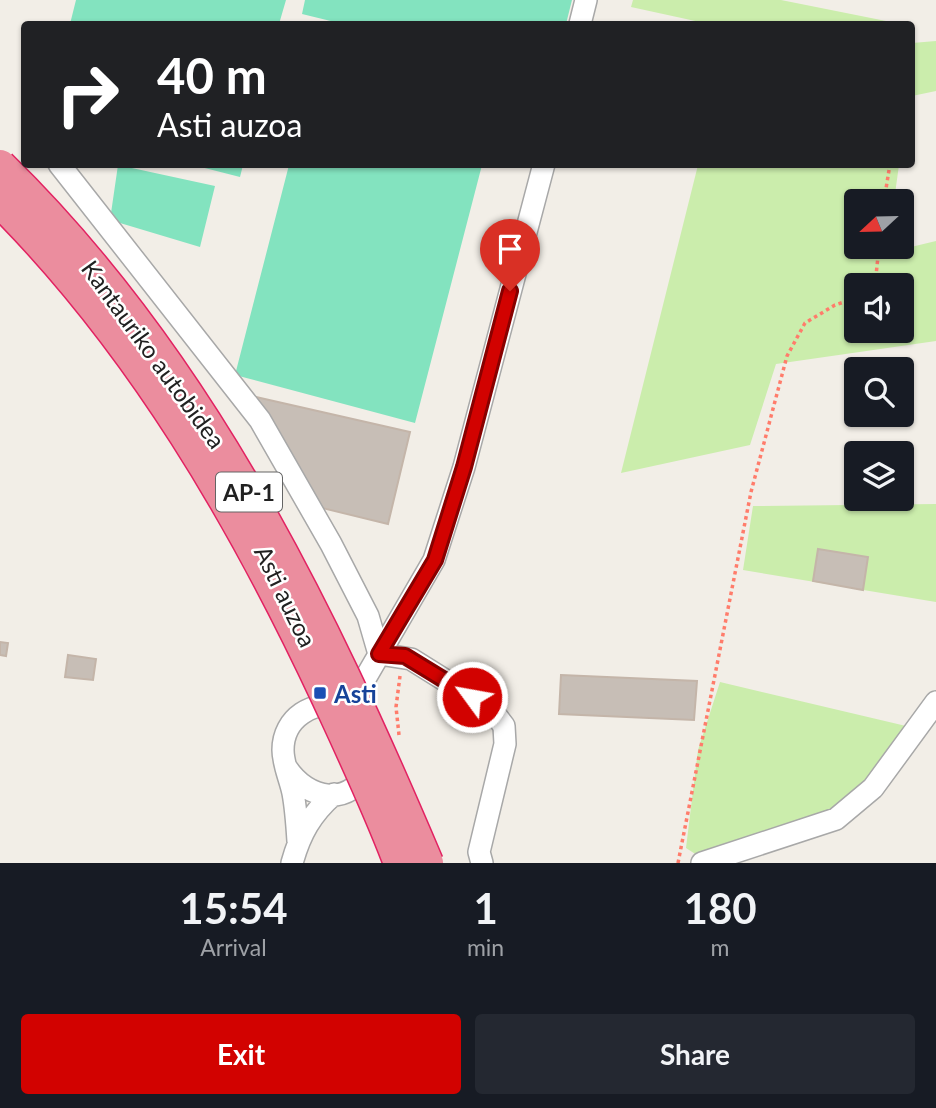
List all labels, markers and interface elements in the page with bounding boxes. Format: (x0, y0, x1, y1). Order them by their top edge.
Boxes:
text: 40 m (157, 46, 267, 104)
icon: right (42, 49, 133, 140)
text: Asti auzoa (157, 105, 302, 144)
north arrow (844, 189, 914, 259)
map controls (844, 189, 914, 511)
pin (480, 219, 540, 291)
icon: arrive (491, 230, 529, 268)
street label: Kantauriko autobidea (76, 254, 232, 454)
button: sound (844, 273, 914, 343)
button: search (844, 357, 914, 427)
button: layers (844, 441, 914, 511)
road number: AP-1 (216, 472, 282, 512)
street label: Asti auzoa (249, 541, 323, 651)
position arrow (435, 660, 509, 734)
place label: Asti (333, 679, 377, 708)
marker: Asti (312, 685, 328, 701)
text: 15:54 (179, 883, 288, 933)
text: 1 (473, 883, 498, 933)
text: 180 (684, 883, 757, 933)
text: Arrival (200, 933, 267, 961)
text: min (467, 933, 504, 961)
text: m (711, 933, 730, 961)
button: Exit (21, 1014, 461, 1094)
button: Share (475, 1014, 915, 1094)

